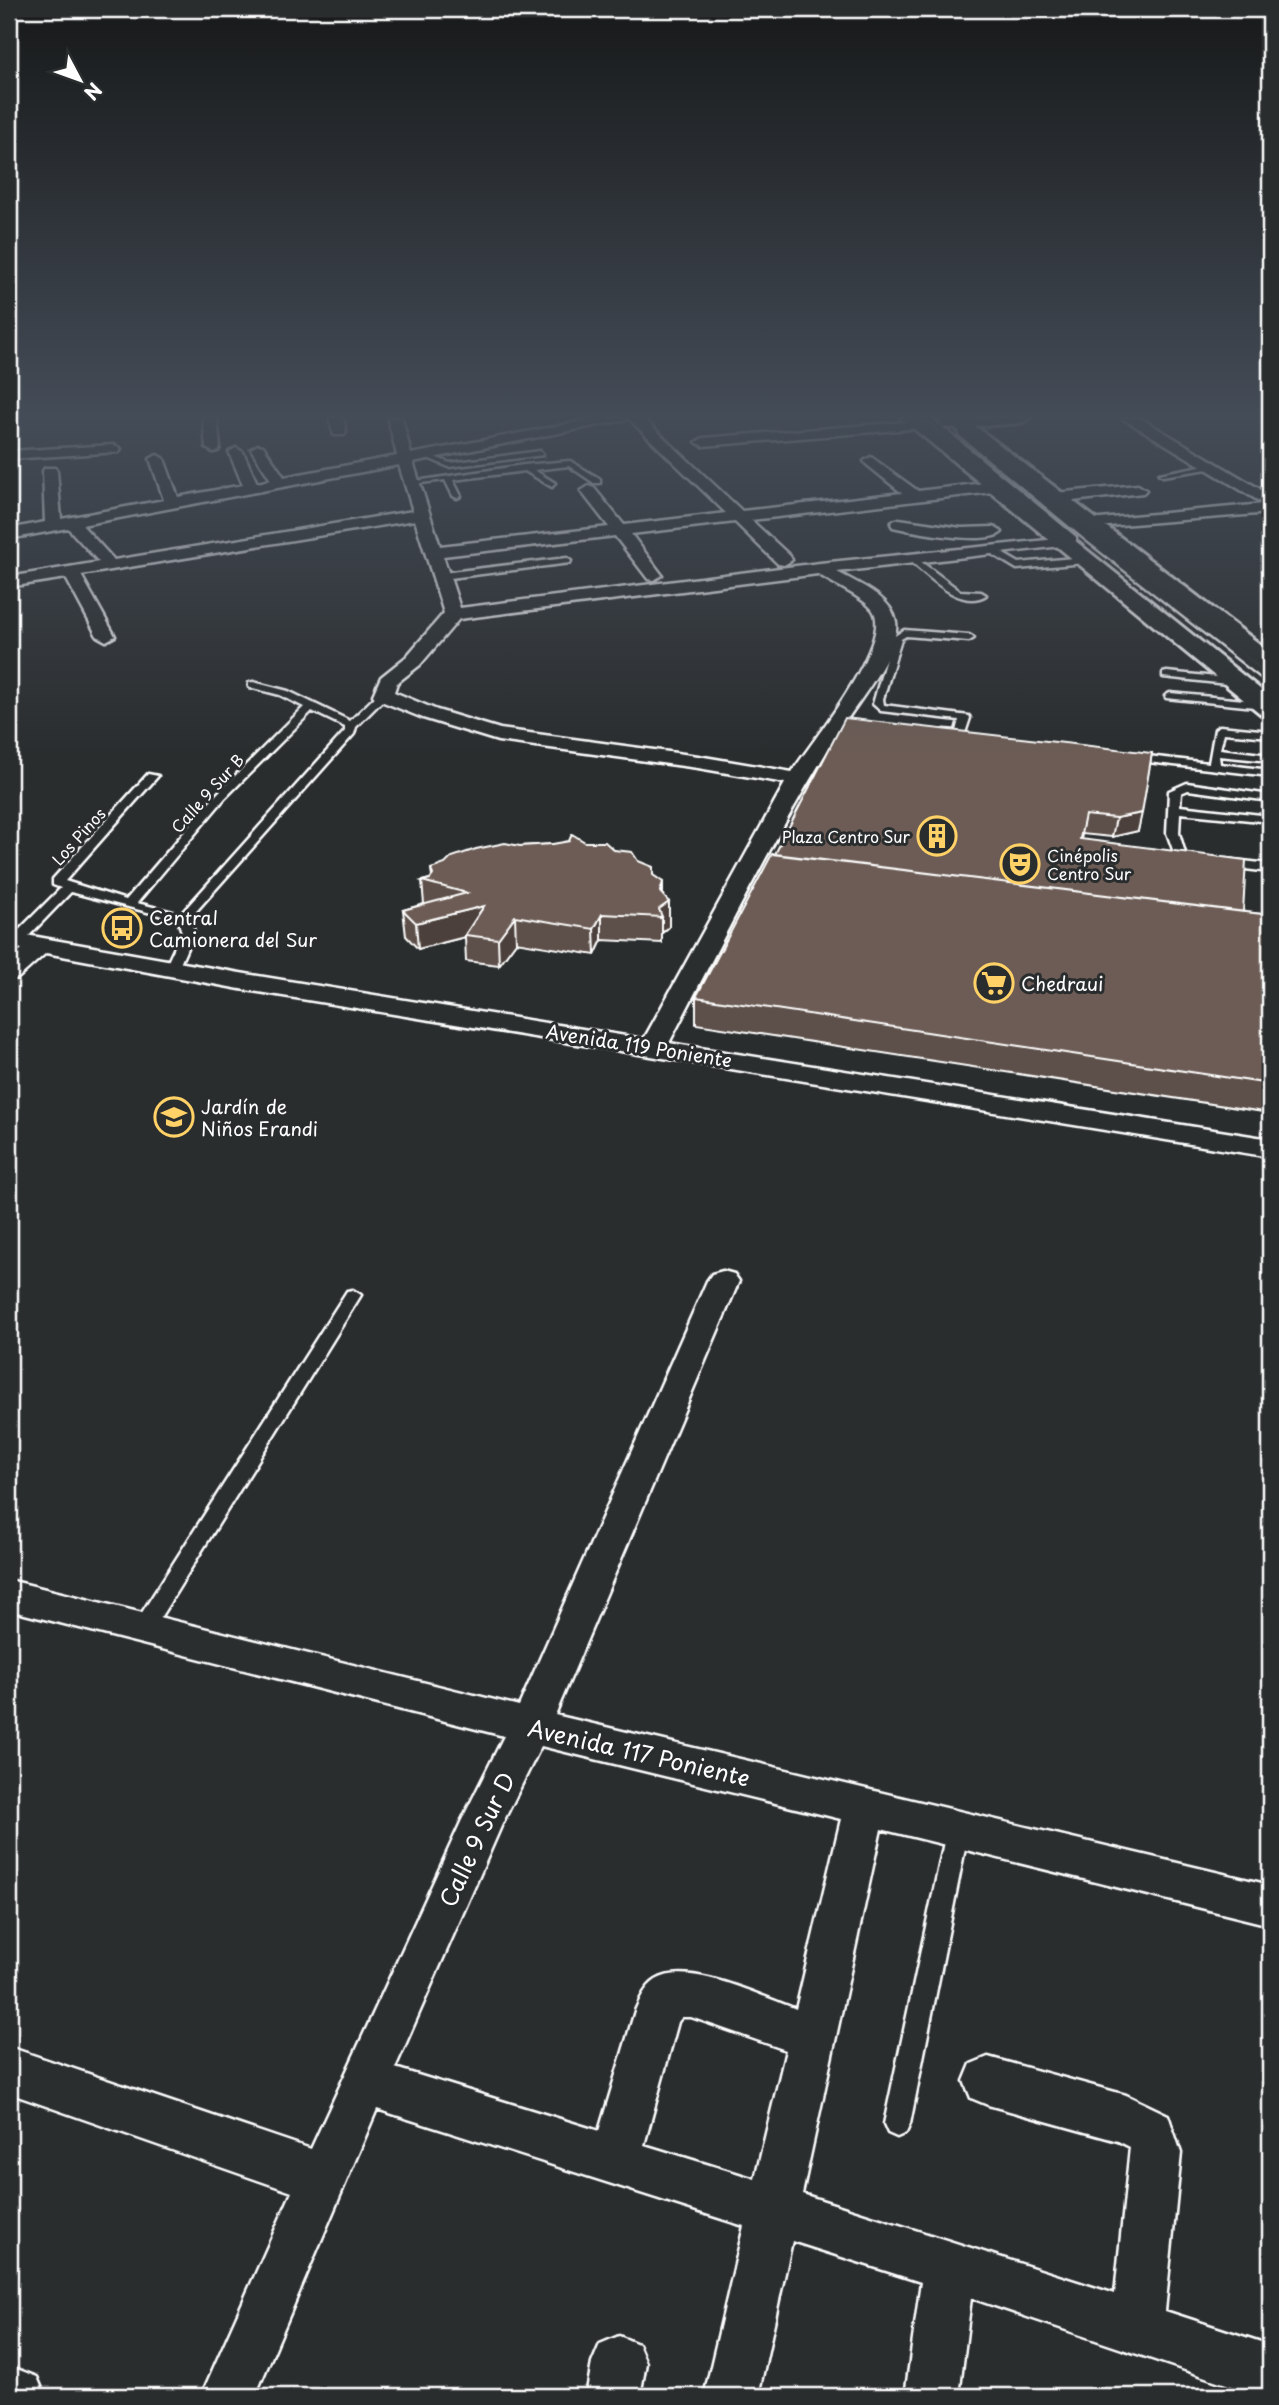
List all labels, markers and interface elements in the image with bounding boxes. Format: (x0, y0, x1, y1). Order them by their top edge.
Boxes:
north arrow (46, 46, 116, 116)
text: N (78, 77, 109, 107)
street label: Calle 9 Sur B (165, 748, 249, 838)
street label: Los Pinos (46, 802, 110, 870)
building icon: Plaza Centro Sur (916, 815, 958, 857)
place label: Plaza Centro Sur (782, 824, 911, 848)
theatre icon: Cinépolis Centro Sur (999, 843, 1041, 885)
place label: Cinépolis Centro Sur (1047, 843, 1132, 885)
place label: Central Camionera del Sur (149, 903, 317, 953)
bus stop icon: Central Camionera del Sur (101, 907, 143, 949)
supermarket icon: Chedraui (973, 962, 1015, 1004)
place label: Chedraui (1021, 969, 1104, 997)
street label: Avenida 119 Poniente (544, 1016, 734, 1074)
place label: Jardín de Niños Erandi (201, 1092, 318, 1142)
school or university icon: Jardín de Niños Erandi (153, 1096, 195, 1138)
street label: Avenida 117 Poniente (525, 1709, 753, 1795)
street label: Calle 9 Sur D (429, 1766, 523, 1912)

